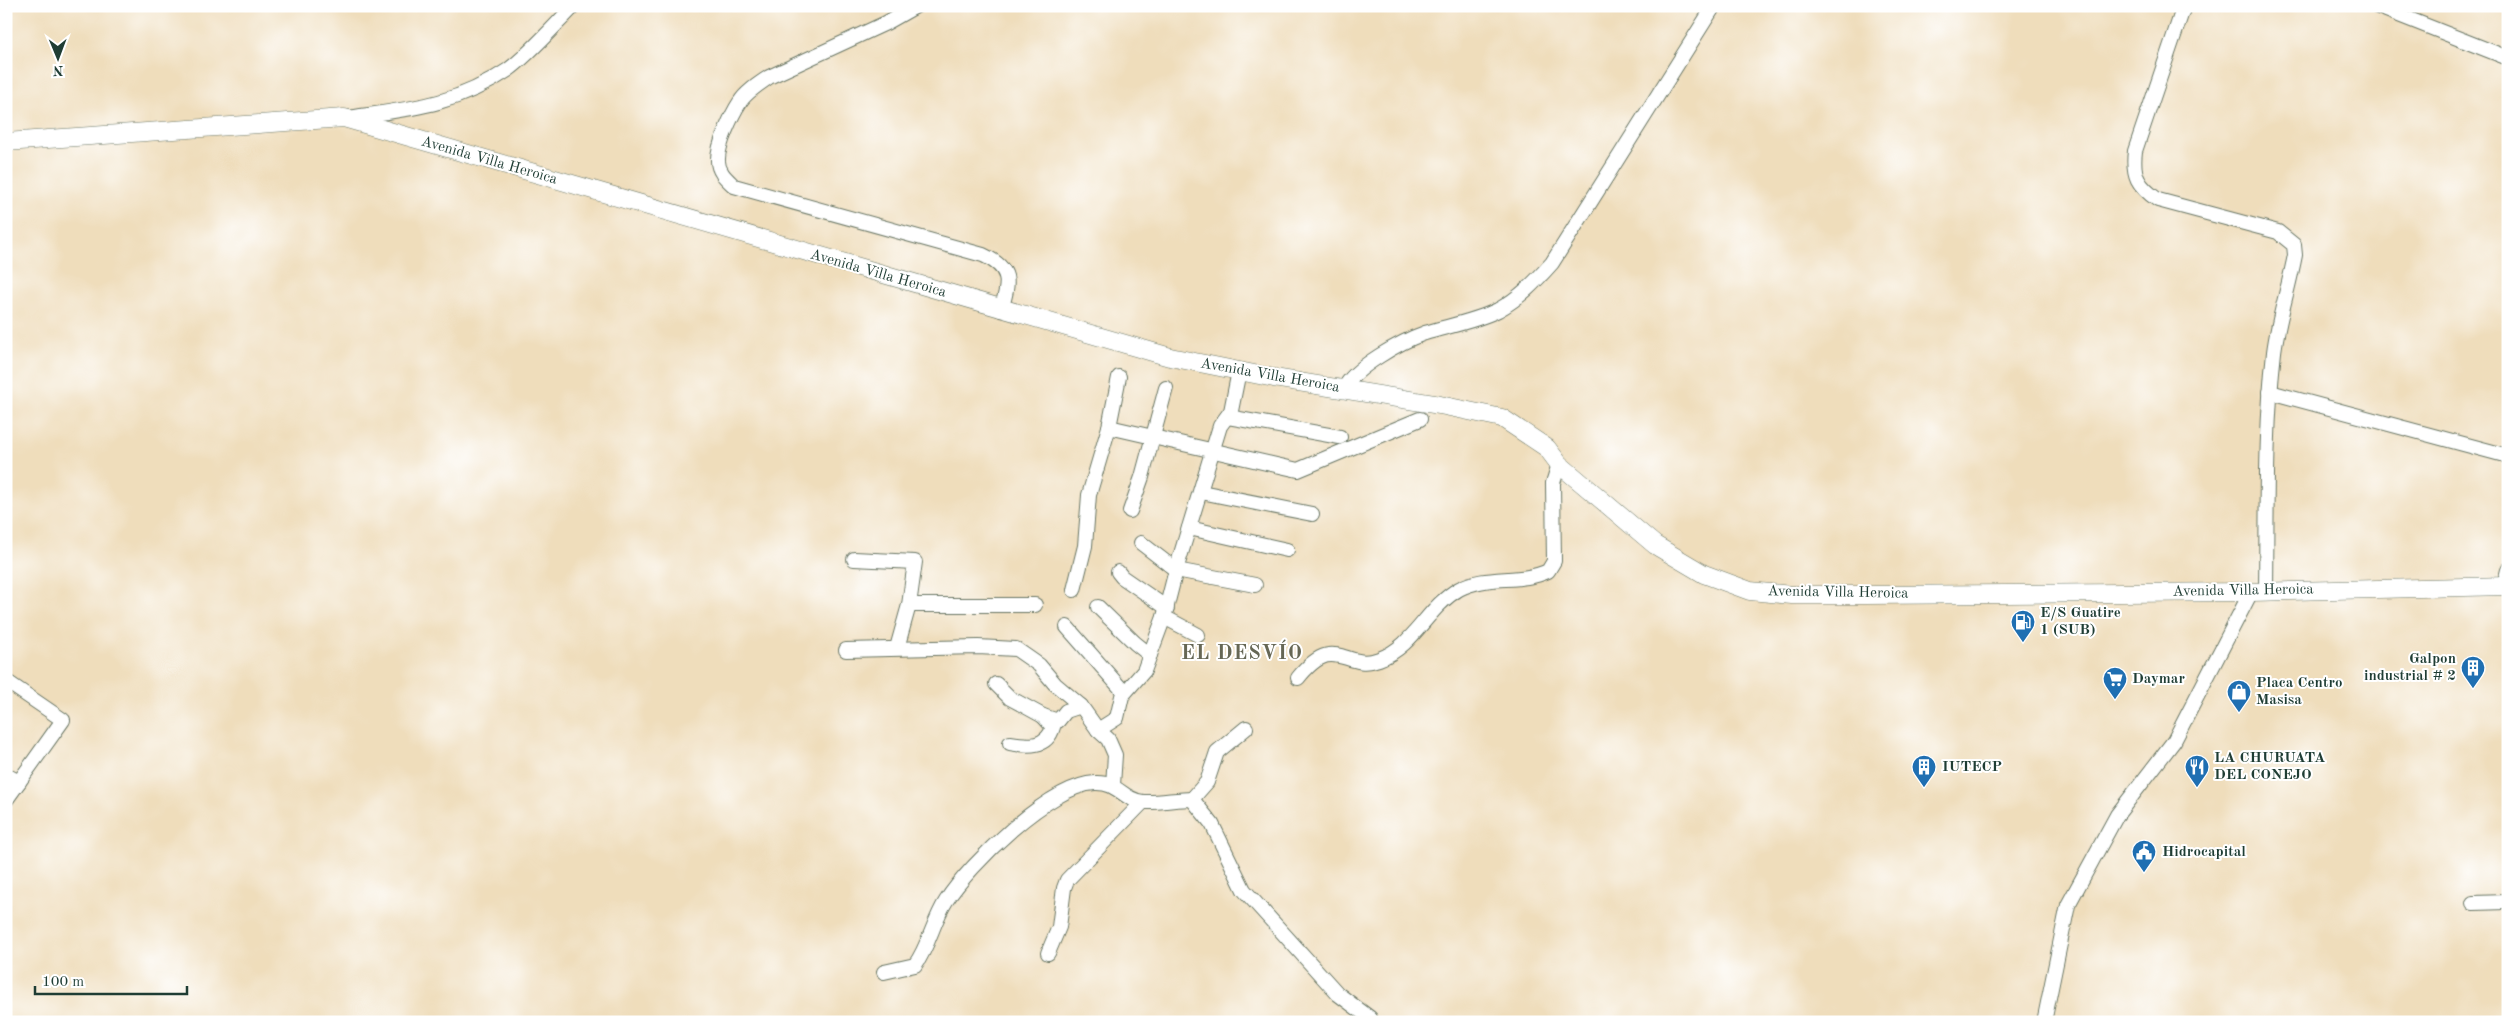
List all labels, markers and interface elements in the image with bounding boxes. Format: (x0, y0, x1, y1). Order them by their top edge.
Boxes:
north arrow (32, 32, 82, 82)
text: N (52, 63, 64, 77)
street label: Avenida Villa Heroica (419, 134, 560, 188)
street label: Avenida Villa Heroica (808, 247, 949, 301)
street label: Avenida Villa Heroica (1199, 356, 1341, 396)
street label: Avenida Villa Heroica (2172, 582, 2314, 600)
street label: Avenida Villa Heroica (1767, 584, 1909, 602)
place label: E/S Guatire 1 (SUB) (2040, 606, 2121, 638)
fuel station icon: E/S Guatire 1 (SUB) (2010, 609, 2036, 643)
district label: EL DESVÍO (1181, 639, 1303, 664)
place label: Galpon industrial # 2 (2364, 652, 2456, 684)
building icon: Galpon industrial # 2 (2460, 655, 2486, 689)
supermarket icon: Daymar (2102, 666, 2128, 700)
place label: Daymar (2132, 672, 2185, 687)
place label: Placa Centro Masisa (2256, 676, 2342, 708)
shop icon: Placa Centro Masisa (2226, 679, 2252, 713)
place label: LA CHURUATA DEL CONEJO (2214, 751, 2325, 783)
building icon: IUTECP (1911, 754, 1937, 788)
restaurant icon: LA CHURUATA DEL CONEJO (2184, 754, 2210, 788)
place label: IUTECP (1942, 760, 2002, 775)
public building icon: Hidrocapital (2131, 839, 2157, 873)
place label: Hidrocapital (2162, 845, 2246, 860)
scale bar (35, 963, 188, 995)
text: 100 m (42, 975, 84, 990)

